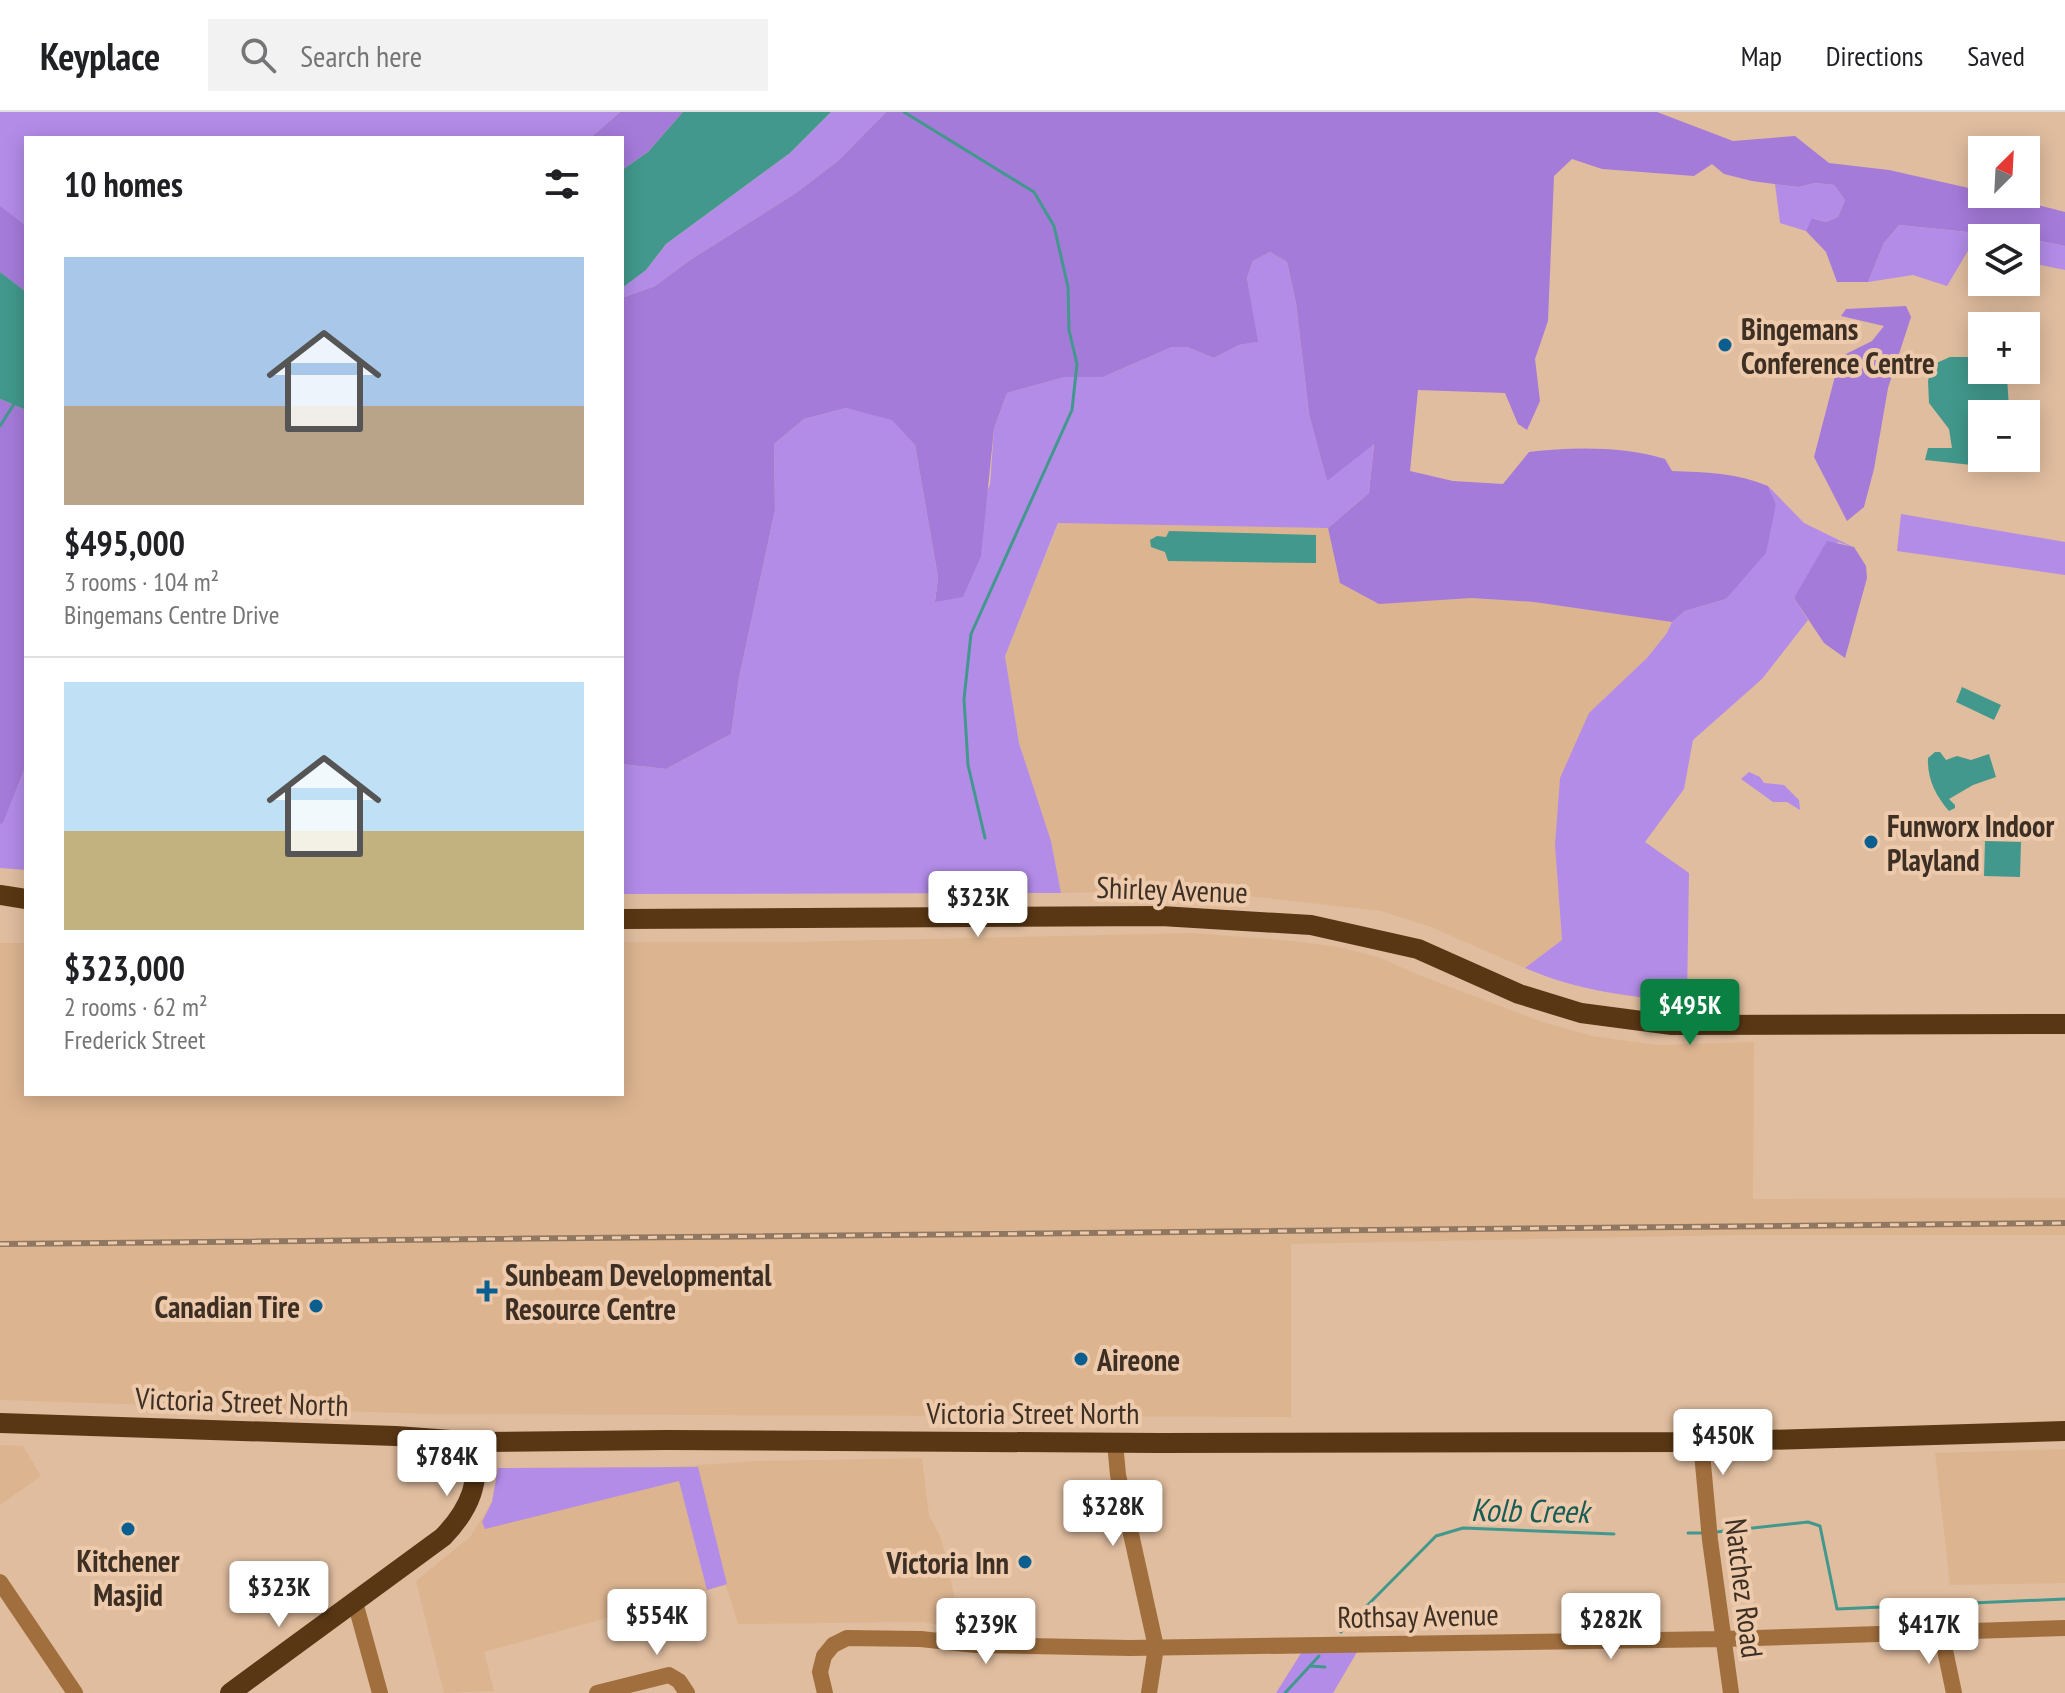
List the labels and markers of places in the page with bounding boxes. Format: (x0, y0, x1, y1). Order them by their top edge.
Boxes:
place label: Bingemans Conference Centre (1741, 309, 1935, 382)
marker: Bingemans Conference Centre (1716, 336, 1734, 354)
place label: Funworx Indoor Playland (1887, 806, 2054, 879)
marker: Funworx Indoor Playland (1862, 833, 1880, 851)
pin: $323K (922, 871, 1034, 939)
pin: $495K (1634, 979, 1746, 1047)
place label: Sunbeam Developmental Resource Centre (505, 1255, 772, 1328)
marker: Sunbeam Developmental Resource Centre (476, 1280, 498, 1302)
place label: Canadian Tire (154, 1287, 300, 1326)
marker: Canadian Tire (307, 1297, 325, 1315)
place label: Aireone (1096, 1340, 1180, 1379)
marker: Aireone (1072, 1350, 1090, 1368)
pin: $450K (1667, 1409, 1779, 1477)
pin: $784K (391, 1430, 503, 1498)
pin: $328K (1057, 1480, 1169, 1548)
marker: Kitchener Masjid (119, 1520, 137, 1538)
place label: Kitchener Masjid (77, 1541, 180, 1614)
place label: Victoria Inn (885, 1543, 1009, 1582)
marker: Victoria Inn (1016, 1553, 1034, 1571)
pin: $323K (223, 1561, 335, 1629)
pin: $554K (601, 1589, 713, 1657)
pin: $282K (1555, 1593, 1667, 1661)
pin: $239K (930, 1598, 1042, 1666)
pin: $417K (1873, 1598, 1985, 1666)

